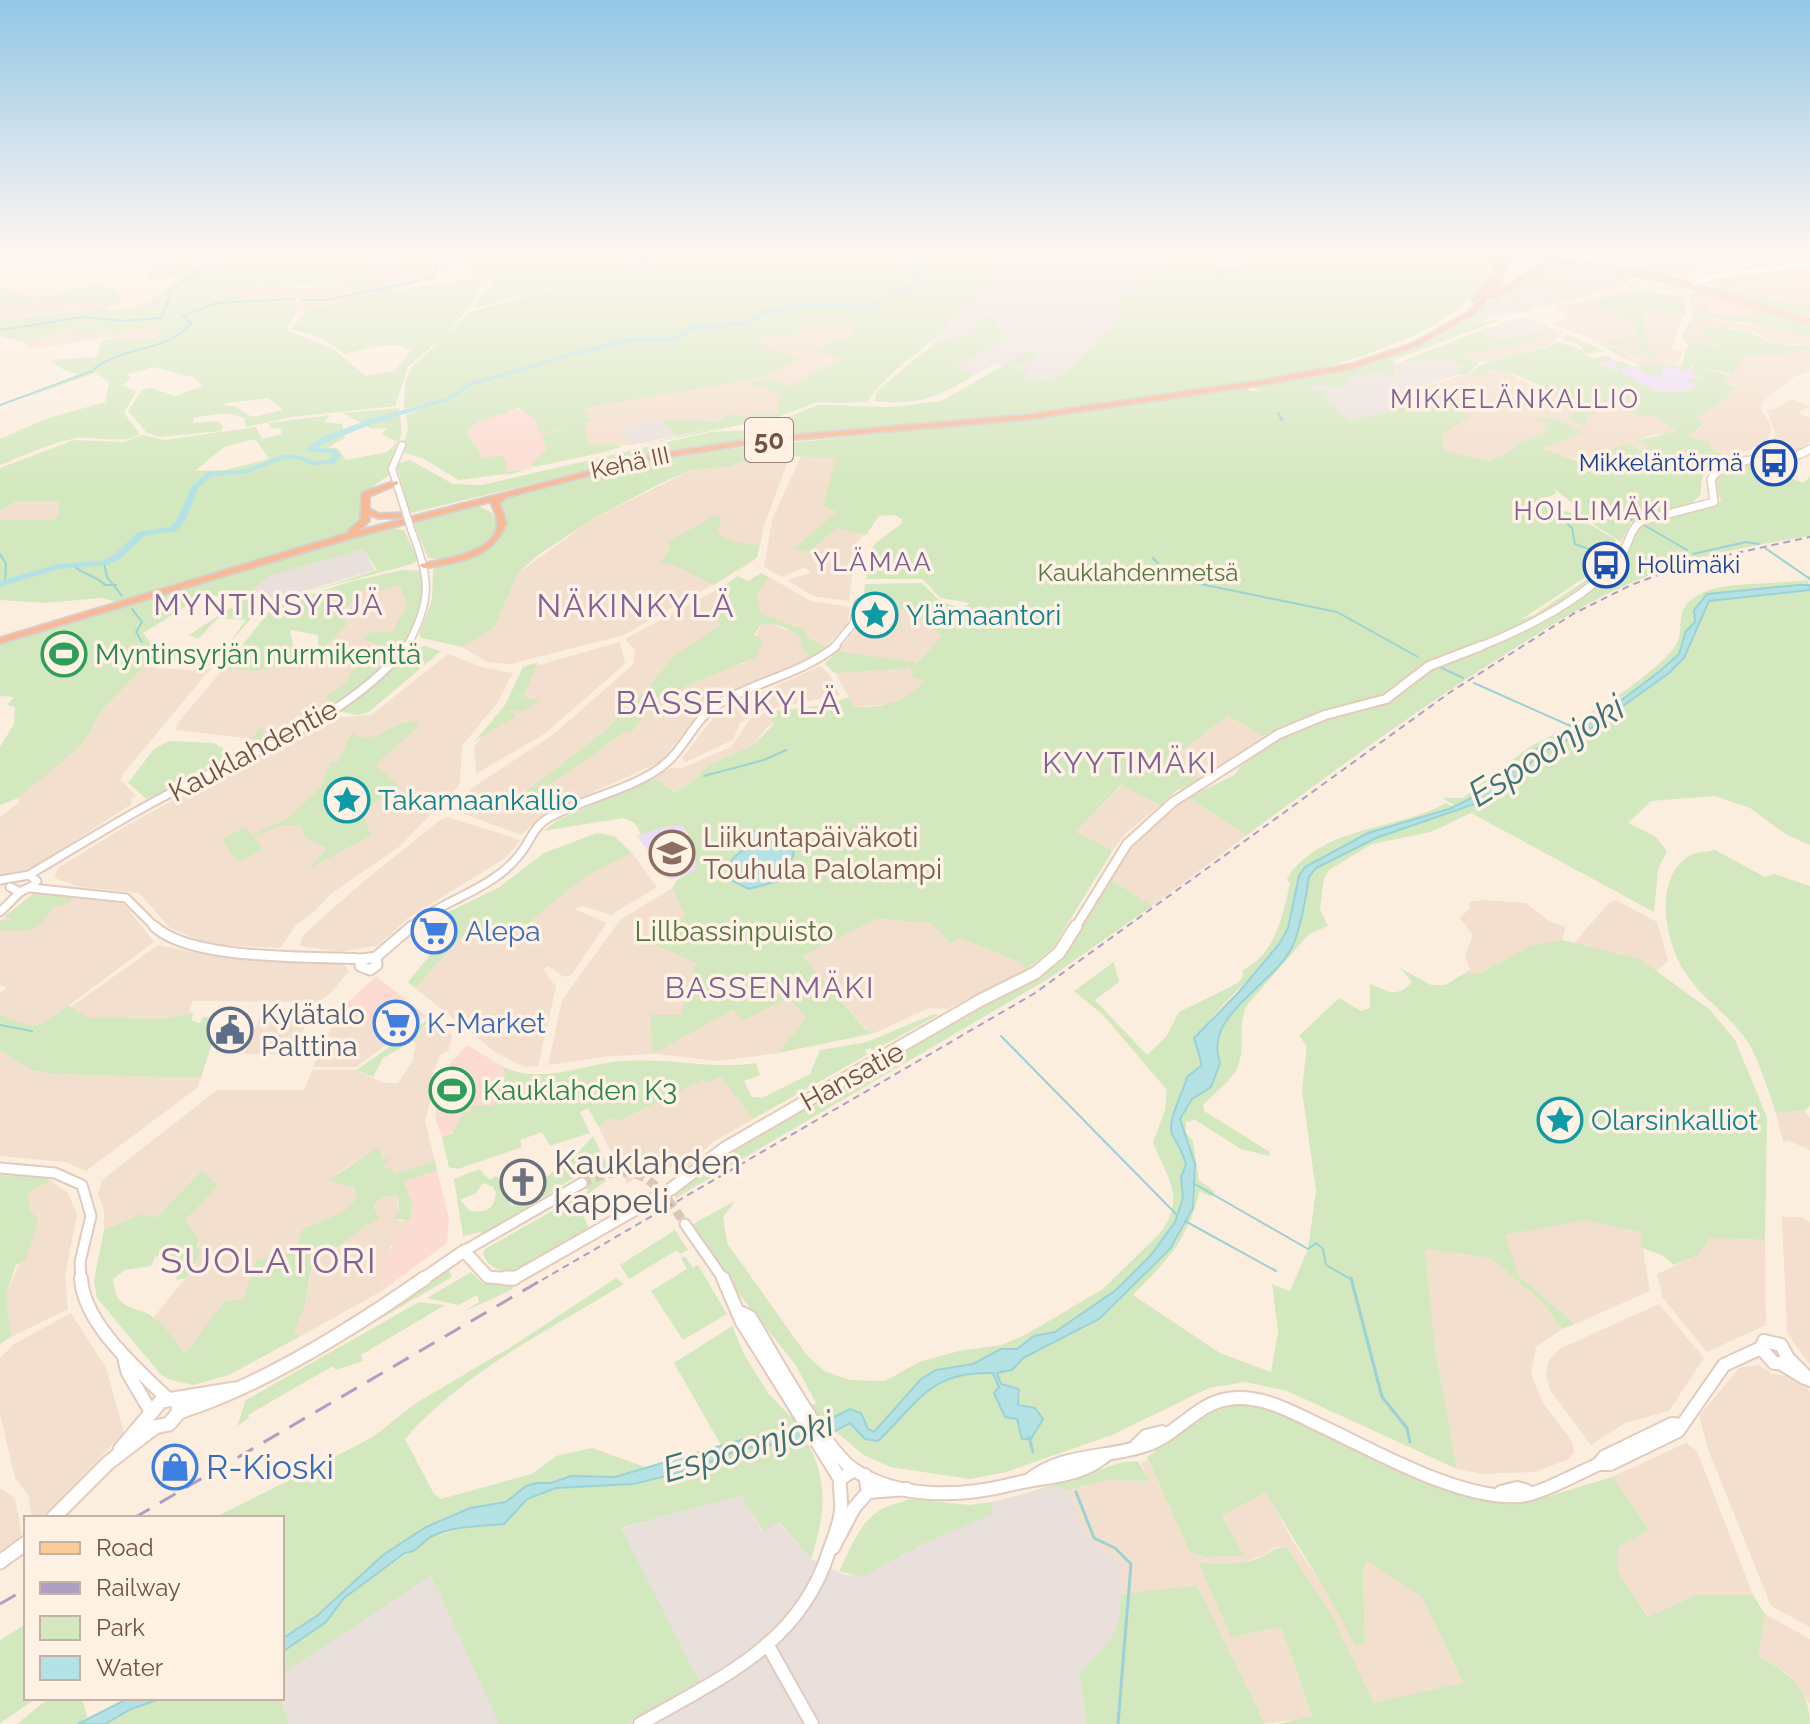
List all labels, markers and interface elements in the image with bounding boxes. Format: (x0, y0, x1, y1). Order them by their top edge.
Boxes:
district label: MIKKELÄNKALLIO (1390, 384, 1640, 414)
road number: 50 (745, 418, 793, 462)
bus stop icon: Mikkeläntörmä (1750, 439, 1798, 487)
street label: Kehä III (588, 440, 672, 485)
place label: Mikkeläntörmä (1579, 448, 1743, 477)
district label: HOLLIMÄKI (1513, 496, 1671, 526)
bus stop icon: Hollimäki (1582, 541, 1630, 589)
district label: YLÄMAA (813, 547, 933, 577)
place label: Hollimäki (1637, 550, 1740, 579)
park label: Kauklahdenmetsä (1038, 558, 1238, 587)
district label: MYNTINSYRJÄ (154, 587, 384, 622)
district label: NÄKINKYLÄ (536, 587, 736, 624)
place icon: Ylämaantori (851, 591, 899, 639)
place label: Ylämaantori (906, 599, 1061, 632)
sports icon: Myntinsyrjän nurmikenttä (40, 630, 88, 678)
place label: Myntinsyrjän nurmikenttä (95, 638, 421, 671)
district label: BASSENKYLÄ (616, 684, 842, 721)
water label: Espoonjoki (1460, 685, 1633, 814)
street label: Kauklahdentie (163, 692, 343, 809)
district label: KYYTIMÄKI (1042, 745, 1218, 780)
place icon: Takamaankallio (323, 776, 371, 824)
place label: Takamaankallio (378, 784, 578, 817)
place label: Liikuntapäiväkoti Touhula Palolampi (703, 821, 942, 886)
school or university icon: Liikuntapäiväkoti Touhula Palolampi (648, 829, 696, 877)
supermarket icon: Alepa (410, 907, 458, 955)
place label: Alepa (465, 915, 541, 948)
park label: Lillbassinpuisto (634, 915, 834, 948)
district label: BASSENMÄKI (665, 970, 875, 1005)
place label: Kylätalo Palttina (261, 998, 365, 1063)
supermarket icon: K-Market (372, 999, 420, 1047)
public building icon: Kylätalo Palttina (206, 1006, 254, 1054)
place label: K-Market (427, 1007, 546, 1040)
street label: Hansatie (795, 1035, 910, 1118)
sports icon: Kauklahden K3 (428, 1066, 476, 1114)
place label: Kauklahden K3 (483, 1074, 677, 1107)
place icon: Olarsinkalliot (1536, 1096, 1584, 1144)
place label: Olarsinkalliot (1591, 1104, 1759, 1137)
place label: Kauklahden kappeli (554, 1142, 741, 1221)
church icon: Kauklahden kappeli (499, 1158, 547, 1206)
district label: SUOLATORI (160, 1239, 378, 1281)
water label: Espoonjoki (658, 1401, 840, 1490)
shop icon: R-Kioski (151, 1443, 199, 1491)
place label: R-Kioski (206, 1447, 334, 1487)
legend (24, 1516, 284, 1700)
text: Road (96, 1533, 154, 1562)
text: Railway (96, 1573, 181, 1602)
text: Park (96, 1613, 145, 1642)
text: Water (96, 1653, 164, 1682)

